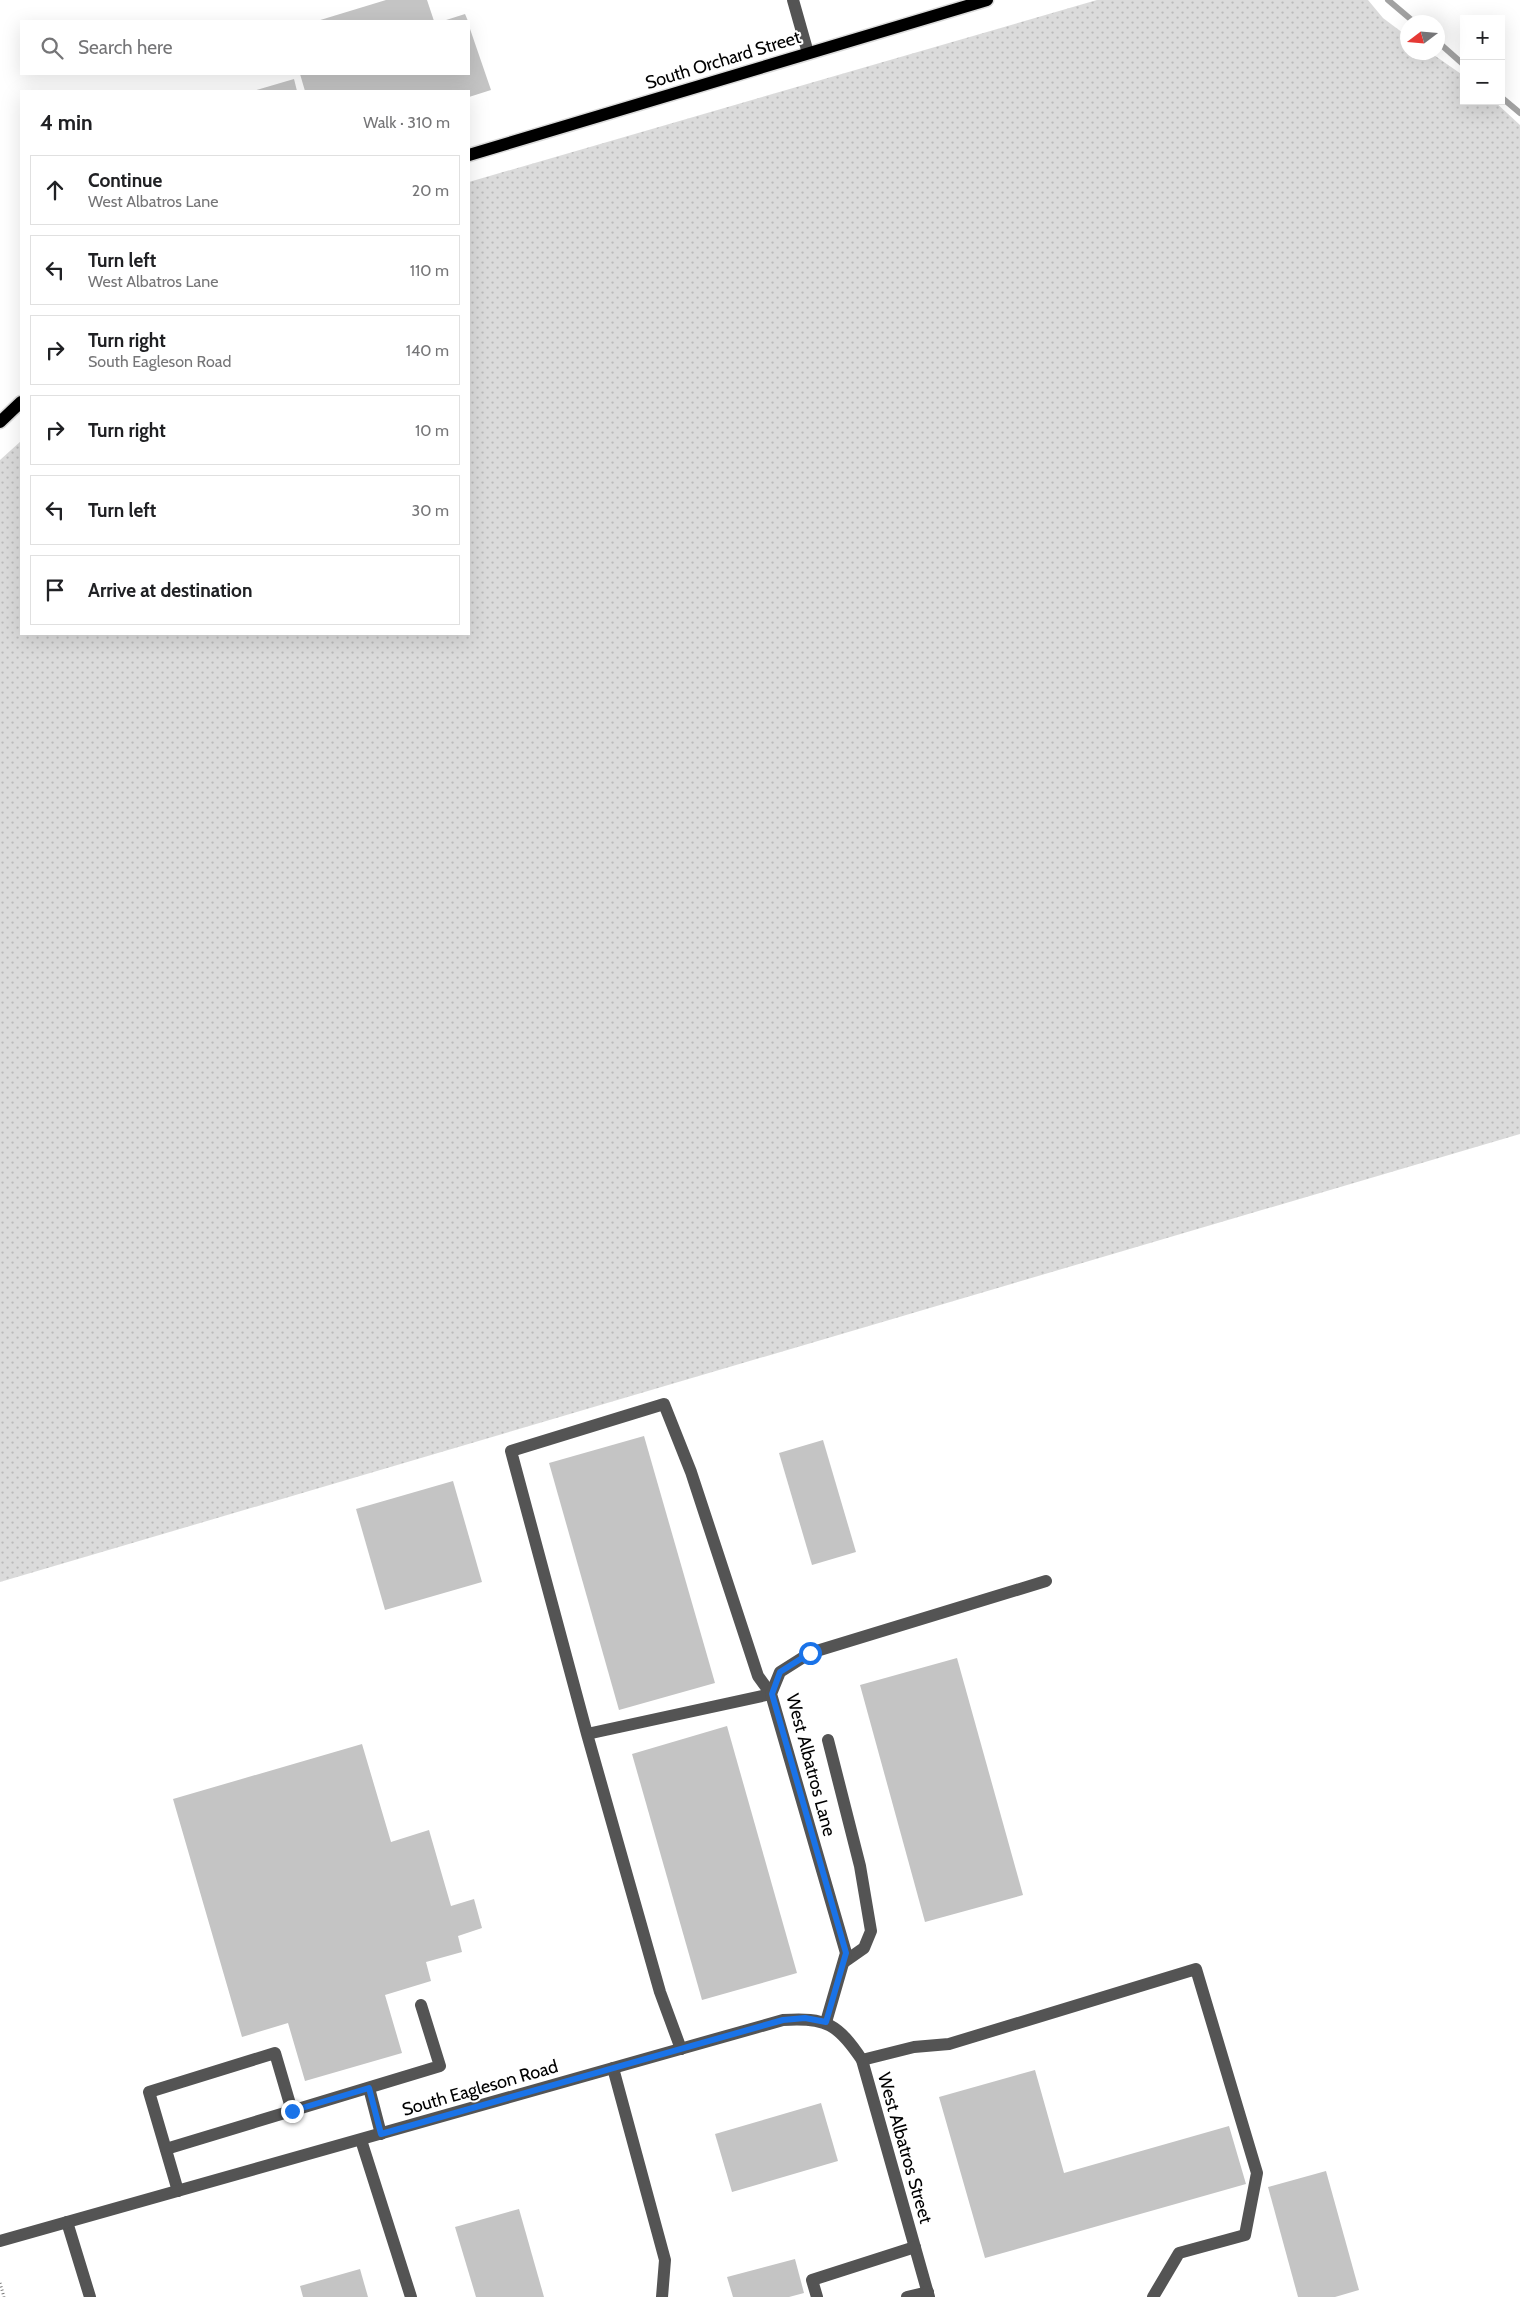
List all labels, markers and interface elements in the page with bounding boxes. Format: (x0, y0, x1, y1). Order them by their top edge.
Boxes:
north arrow (1400, 15, 1445, 60)
map controls (1460, 15, 1505, 105)
button: + (1460, 15, 1505, 60)
search box (20, 20, 470, 75)
street label: South Orchard Street (643, 26, 803, 94)
icon: search (38, 34, 66, 62)
text: Search here (78, 36, 172, 59)
button: − (1460, 60, 1505, 105)
text: 4 min (40, 110, 93, 135)
text: Walk · 310 m (363, 113, 450, 132)
text: Continue (88, 169, 162, 192)
icon: ahead (41, 176, 69, 204)
text: 20 m (412, 181, 449, 200)
text: West Albatros Lane (88, 192, 218, 211)
text: Turn left (88, 249, 156, 272)
icon: left (41, 256, 69, 284)
text: 110 m (410, 261, 449, 280)
text: West Albatros Lane (88, 272, 218, 291)
text: Turn right (88, 329, 166, 352)
icon: right (41, 336, 69, 364)
text: 140 m (406, 341, 449, 360)
text: South Eagleson Road (88, 352, 231, 371)
icon: right (41, 416, 69, 444)
text: Turn right (88, 419, 166, 442)
text: 10 m (415, 421, 449, 440)
icon: left (41, 496, 69, 524)
text: Turn left (88, 499, 156, 522)
text: 30 m (412, 501, 449, 520)
icon: arrive (41, 576, 69, 604)
text: Arrive at destination (88, 579, 252, 602)
route start (799, 1642, 822, 1665)
street label: West Albatros Lane (781, 1691, 841, 1839)
street label: South Eagleson Road (399, 2055, 561, 2121)
street label: West Albatros Street (873, 2070, 937, 2226)
route end (281, 2100, 304, 2123)

